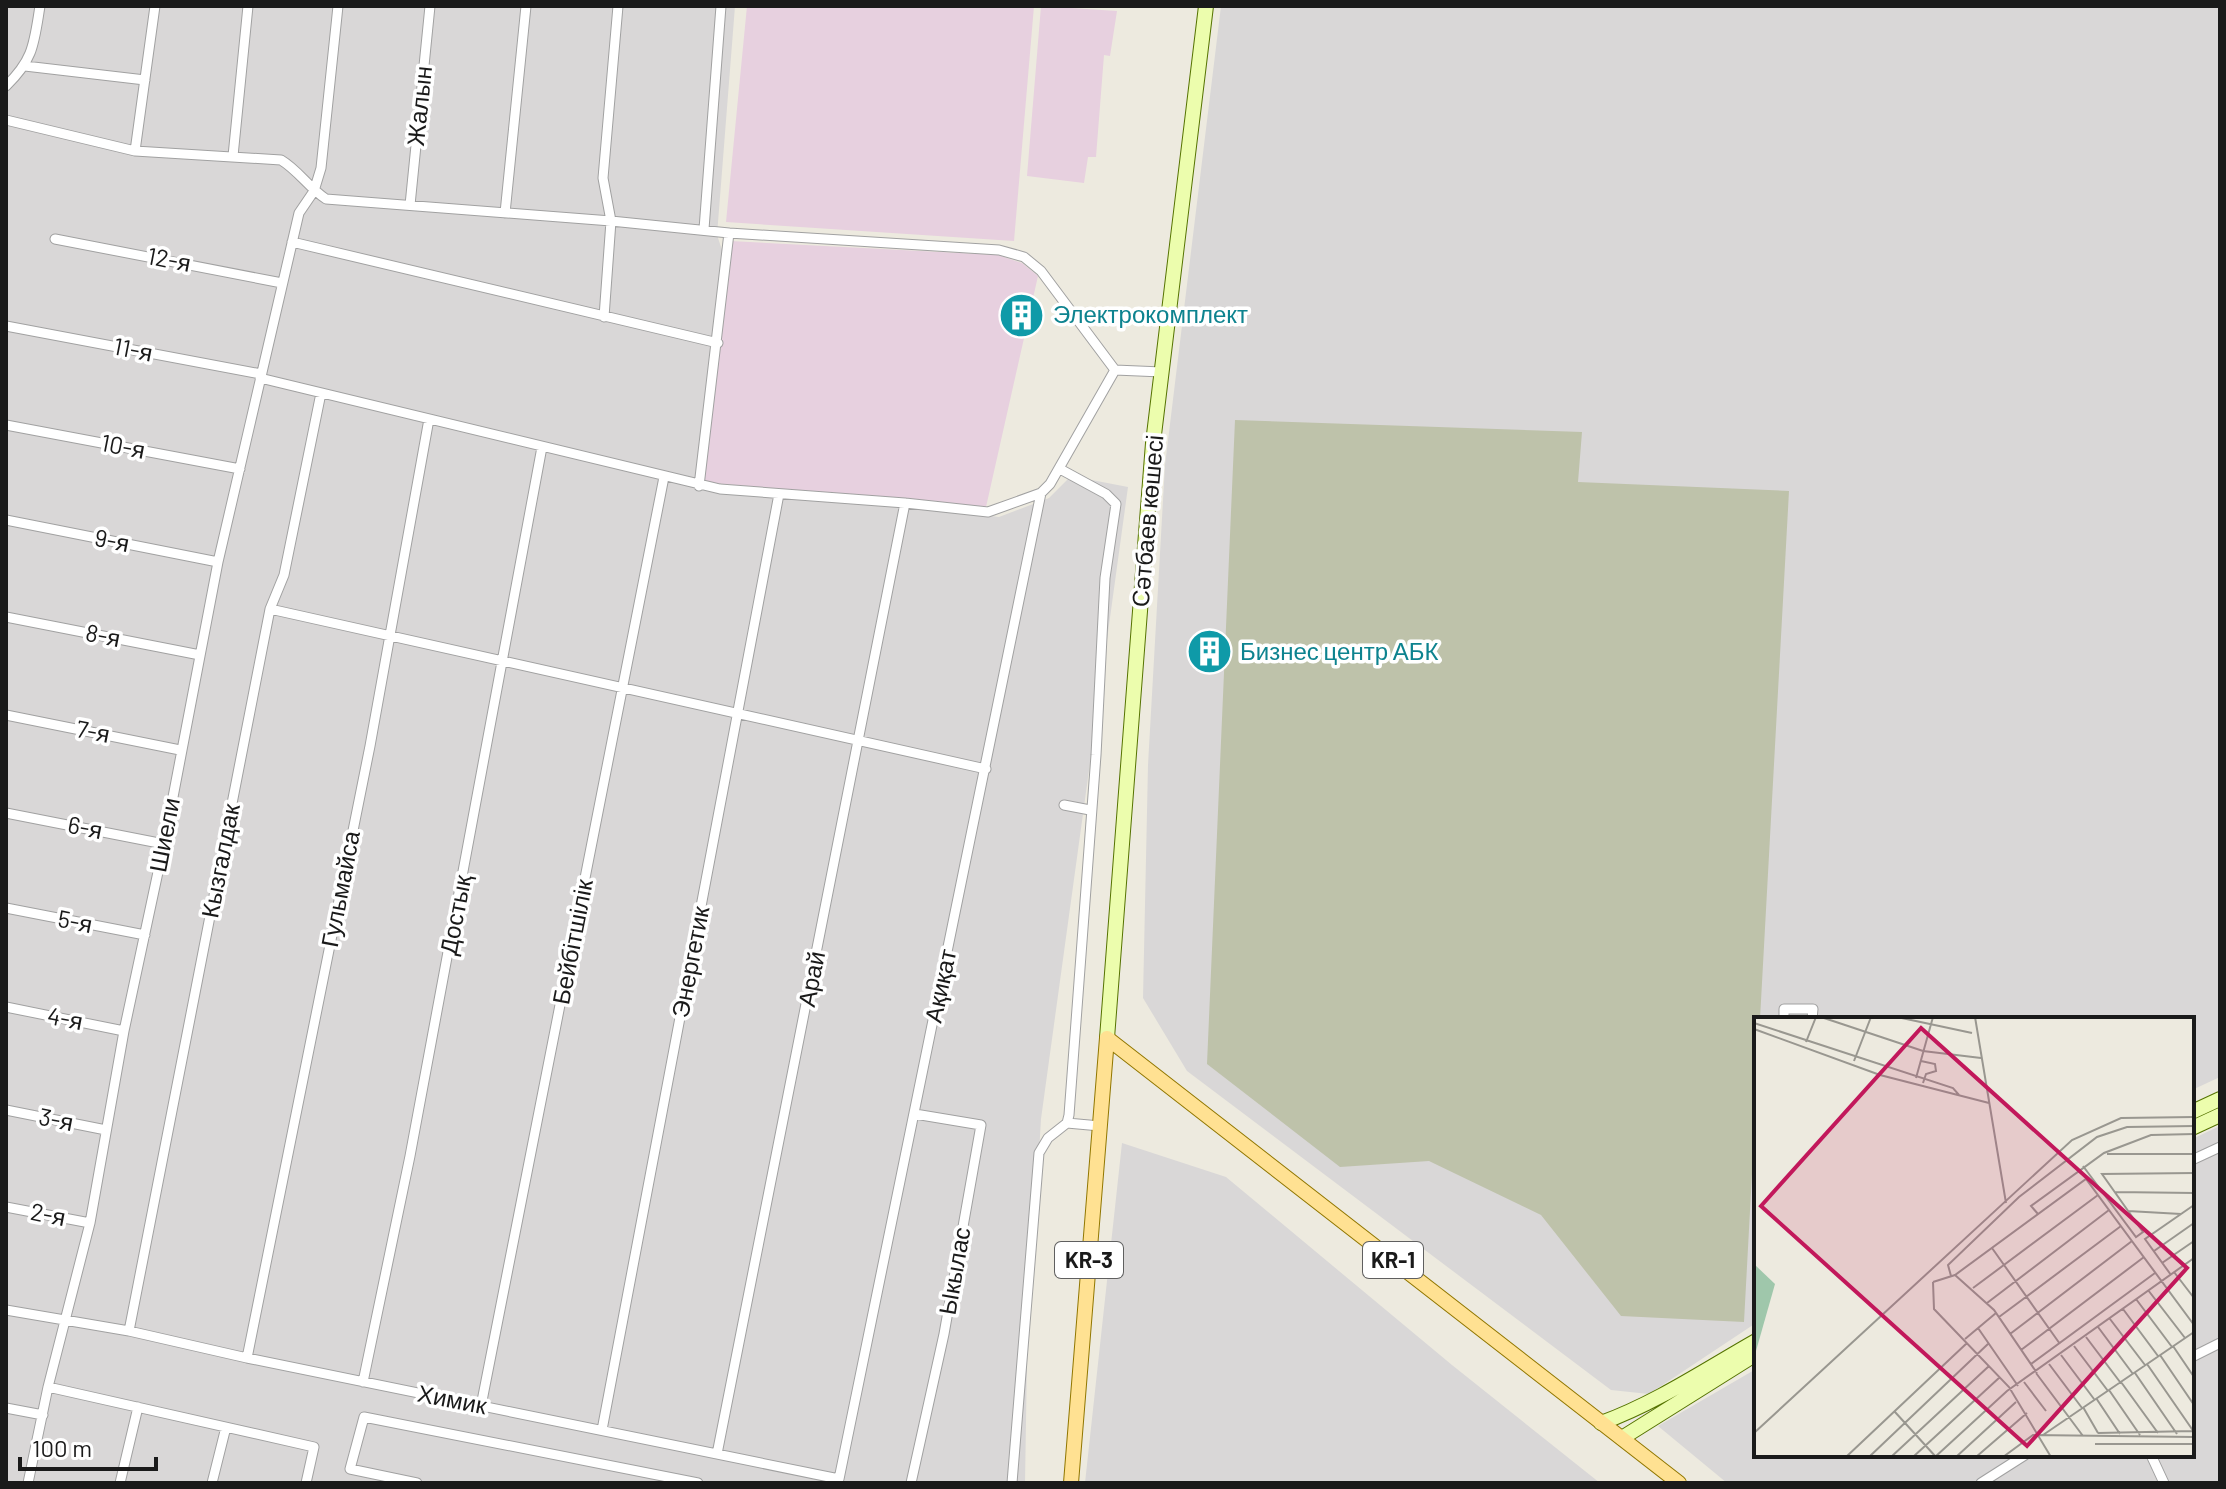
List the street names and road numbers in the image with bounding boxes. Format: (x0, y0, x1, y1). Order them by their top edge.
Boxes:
street label: Жалын (400, 64, 437, 147)
street label: 12-я (145, 240, 194, 277)
street label: 11-я (111, 331, 155, 367)
street label: 10-я (99, 427, 148, 464)
street label: Сәтбаев көшесі (1125, 433, 1168, 608)
street label: 9-я (92, 522, 132, 557)
street label: 8-я (83, 617, 123, 652)
street label: 7-я (74, 713, 113, 748)
street label: Шиели (142, 795, 185, 874)
street label: Кызгалдак (194, 801, 245, 920)
street label: 6-я (65, 809, 105, 844)
street label: Гульмайса (314, 827, 365, 949)
street label: Достық (433, 872, 477, 957)
street label: Бейбітшілік (545, 876, 598, 1007)
street label: 5-я (55, 903, 95, 938)
street label: Энергетик (665, 903, 715, 1020)
street label: Ақиқат (918, 946, 961, 1025)
street label: Арай (791, 948, 830, 1009)
street label: 4-я (45, 1000, 86, 1035)
street label: 3-я (36, 1101, 76, 1136)
street label: 2-я (28, 1196, 68, 1231)
street label: Ыкылас (932, 1225, 975, 1317)
road number: KR-3 (1055, 1242, 1123, 1278)
road number: KR-1 (1363, 1242, 1423, 1278)
street label: Химик (415, 1378, 490, 1420)

